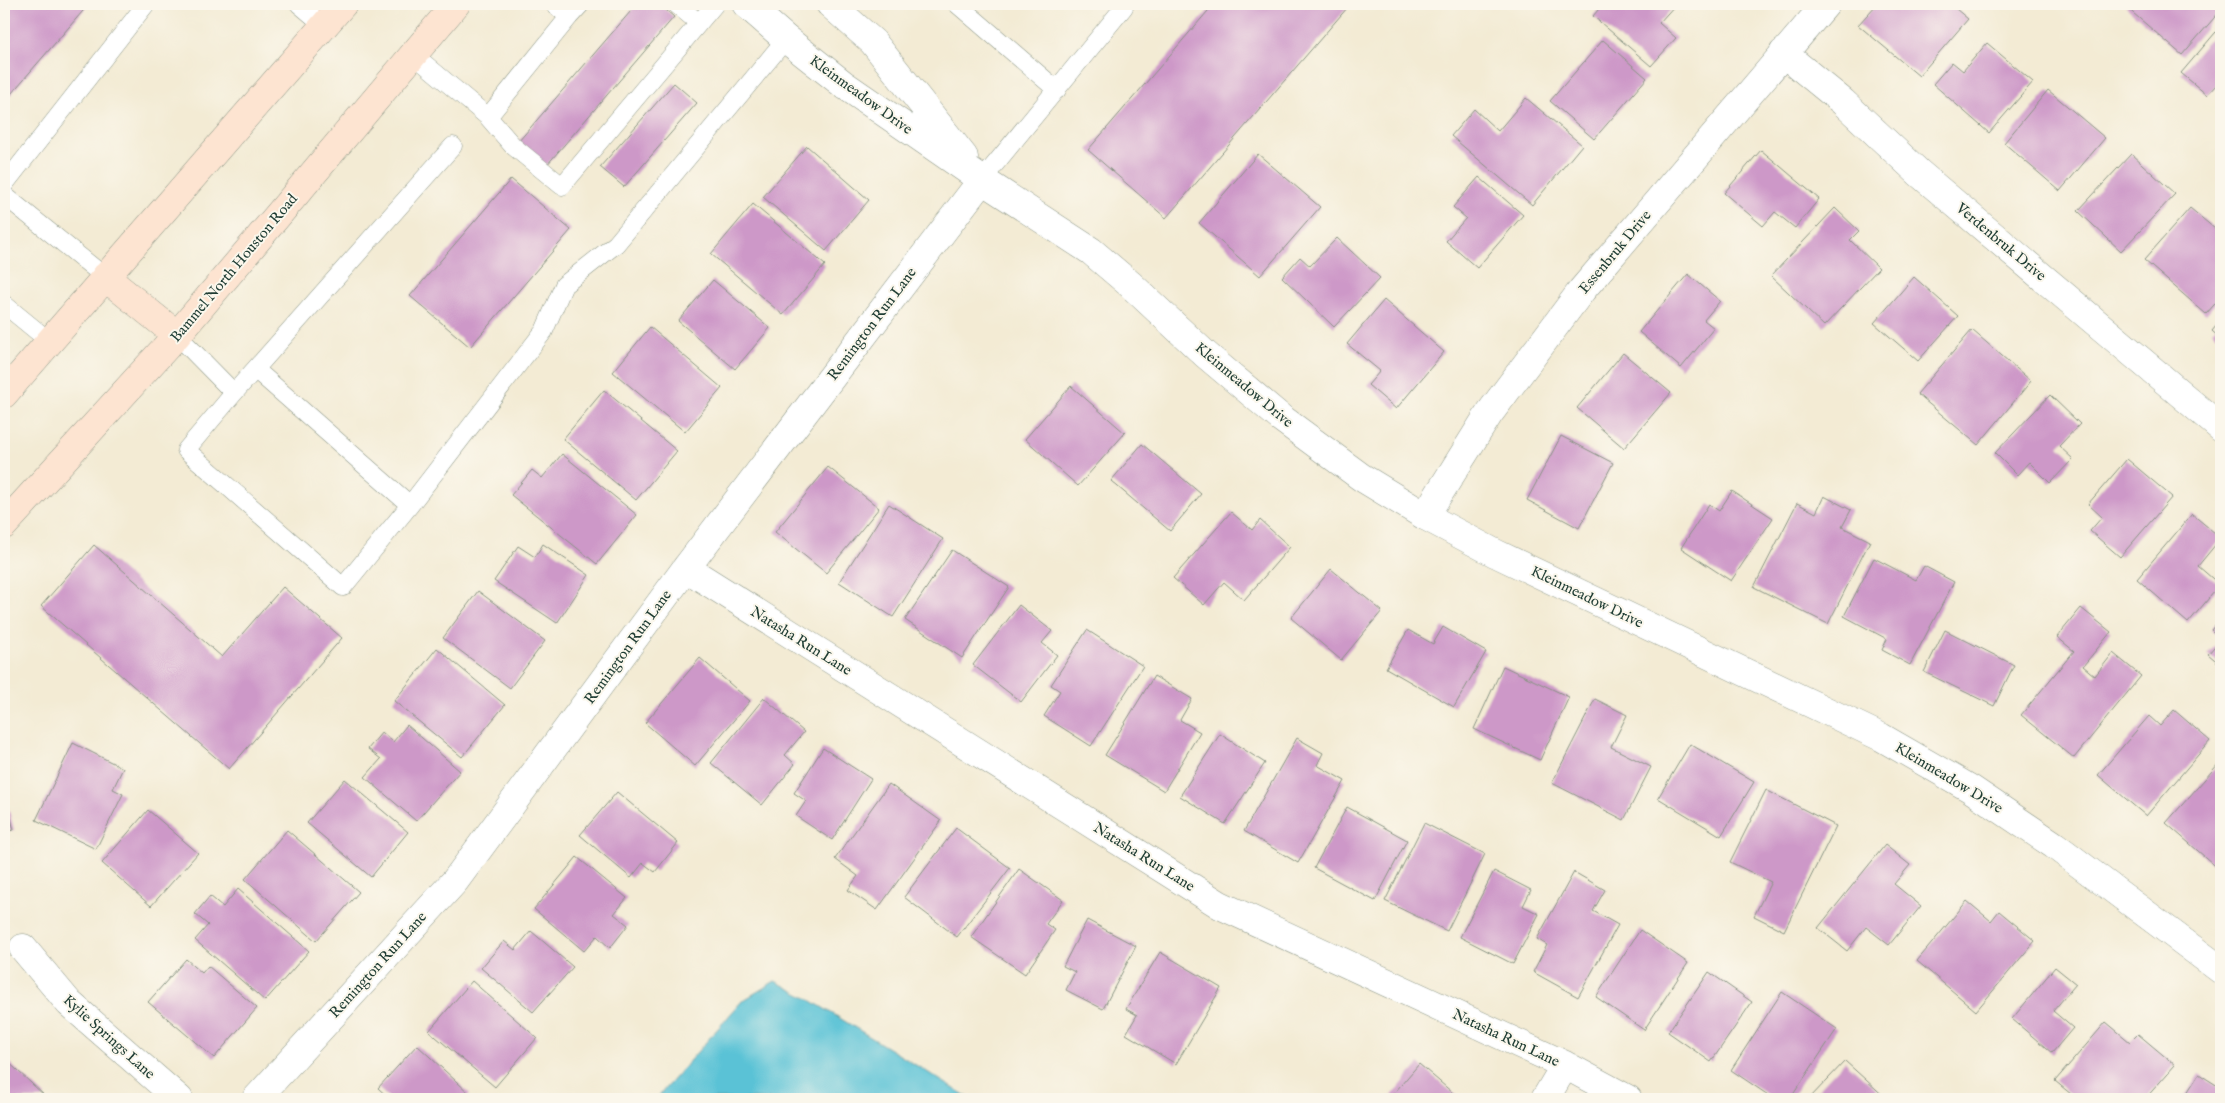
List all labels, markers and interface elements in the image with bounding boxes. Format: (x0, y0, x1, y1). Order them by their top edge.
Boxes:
street label: Kleinmeadow Drive (806, 51, 916, 139)
street label: Bammel North Houston Road (166, 189, 302, 346)
street label: Verdenbruk Drive (1951, 198, 2050, 285)
street label: Essenbruk Drive (1575, 206, 1656, 298)
street label: Remington Run Lane (823, 264, 921, 384)
street label: Kleinmeadow Drive (1191, 338, 1297, 432)
street label: Kleinmeadow Drive (1528, 562, 1646, 632)
street label: Remington Run Lane (580, 586, 676, 708)
street label: Natasha Run Lane (747, 602, 855, 680)
street label: Kleinmeadow Drive (1892, 738, 2007, 818)
street label: Natasha Run Lane (1090, 818, 1198, 896)
street label: Remington Run Lane (325, 908, 431, 1022)
street label: Kylie Springs Lane (59, 991, 159, 1083)
street label: Natasha Run Lane (1449, 1005, 1563, 1071)

